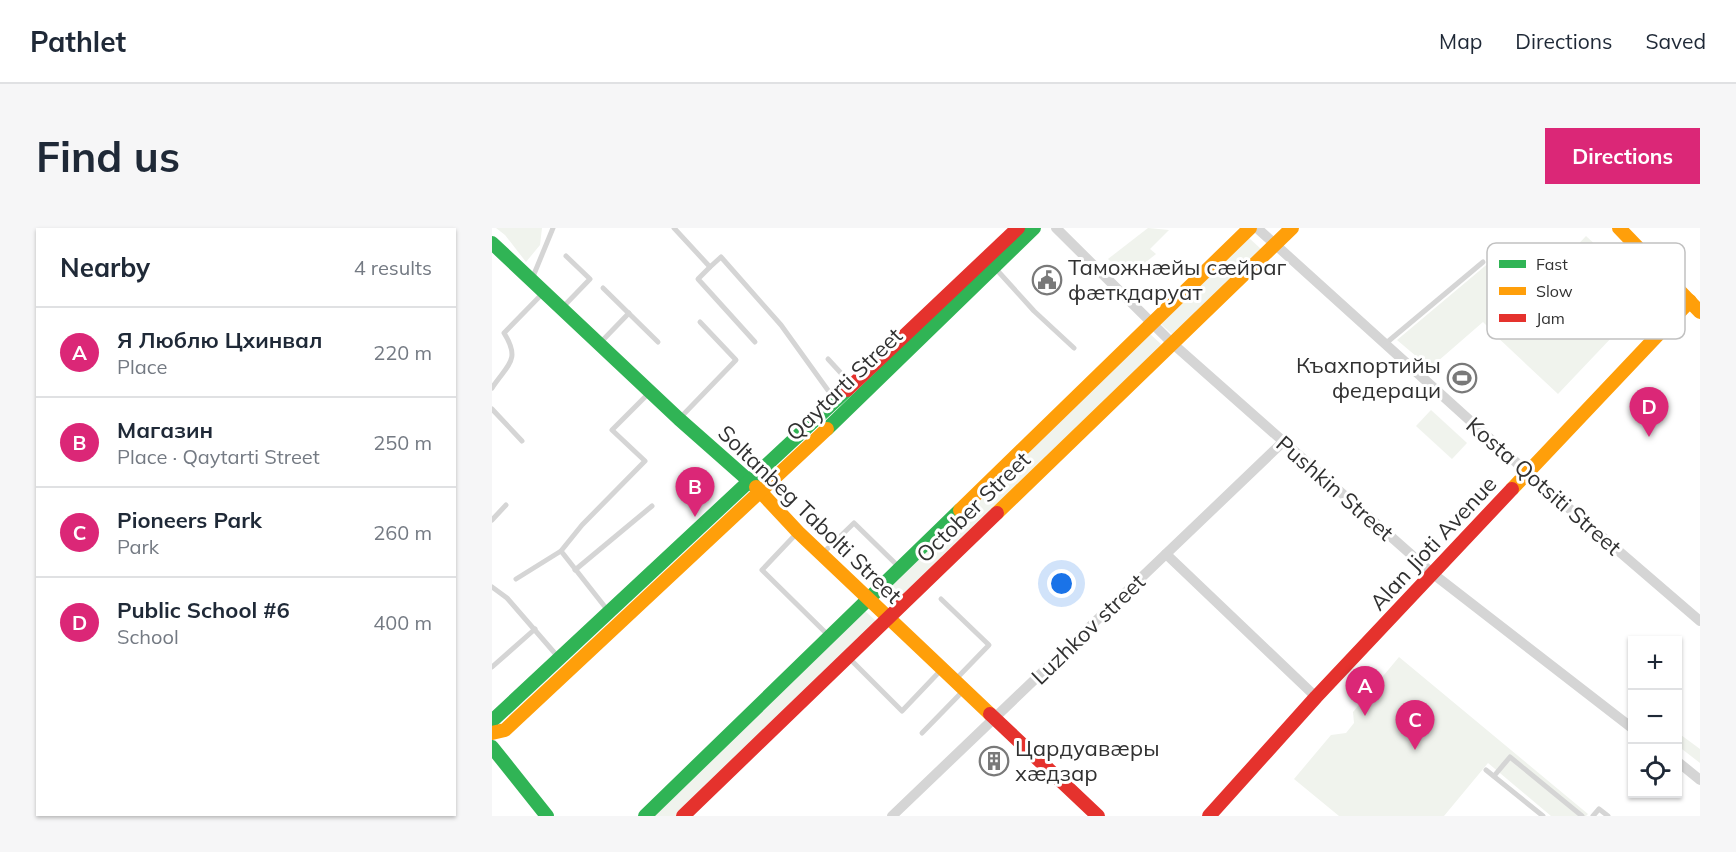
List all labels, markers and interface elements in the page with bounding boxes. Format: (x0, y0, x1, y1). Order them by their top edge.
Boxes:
text: Pathlet (30, 24, 126, 59)
text: Map (1439, 28, 1482, 54)
text: Directions (1515, 28, 1612, 54)
text: Saved (1645, 28, 1706, 54)
button: Directions (1545, 128, 1700, 184)
text: Find us (36, 130, 180, 183)
legend (1487, 243, 1685, 339)
text: Nearby (60, 251, 150, 284)
place label: Таможнæйы сæйраг фæткдаруат (1068, 253, 1287, 306)
text: Fast (1536, 254, 1568, 274)
text: 4 results (354, 255, 432, 280)
public building icon: Таможнæйы сæйраг фæткдаруат (1031, 264, 1063, 296)
text: Slow (1536, 281, 1573, 301)
text: Jam (1536, 308, 1565, 328)
street label: Qaytarti Street (780, 321, 908, 446)
text: Я Люблю Цхинвал (117, 326, 322, 354)
text: A (72, 340, 87, 365)
text: 220 m (373, 340, 432, 365)
place label: Къахпортийы федераци (1296, 351, 1441, 404)
text: Place (117, 354, 167, 379)
sports icon: Къахпортийы федераци (1446, 362, 1478, 394)
pin: D (1630, 388, 1668, 437)
street label: Kosta Qotsiti Street (1461, 411, 1628, 561)
text: Магазин (117, 416, 213, 444)
street label: Soltanbeg Tabolti Street (712, 419, 908, 609)
street label: Pushkin Street (1270, 429, 1400, 547)
text: B (73, 430, 86, 455)
text: 250 m (373, 430, 432, 455)
text: Place · Qaytarti Street (117, 444, 320, 469)
street label: October Street (910, 445, 1036, 568)
pin: B (676, 468, 714, 517)
street label: Alan Jioti Avenue (1364, 470, 1502, 616)
text: Pioneers Park (117, 506, 262, 534)
text: C (73, 520, 86, 545)
text: 260 m (373, 520, 432, 545)
text: Park (117, 534, 159, 559)
street label: Luzhkov street (1025, 567, 1151, 690)
your location (1047, 569, 1076, 598)
text: Public School #6 (117, 596, 290, 624)
text: D (72, 610, 87, 635)
text: 400 m (373, 610, 432, 635)
text: School (117, 624, 179, 649)
map controls (1628, 636, 1682, 798)
button: + (1628, 636, 1682, 690)
pin: A (1346, 666, 1384, 716)
button: − (1628, 690, 1682, 744)
pin: C (1396, 700, 1434, 750)
place label: Цардуавæры хæдзар (1015, 734, 1160, 787)
button: locate (1628, 744, 1682, 798)
building icon: Цардуавæры хæдзар (978, 745, 1010, 777)

